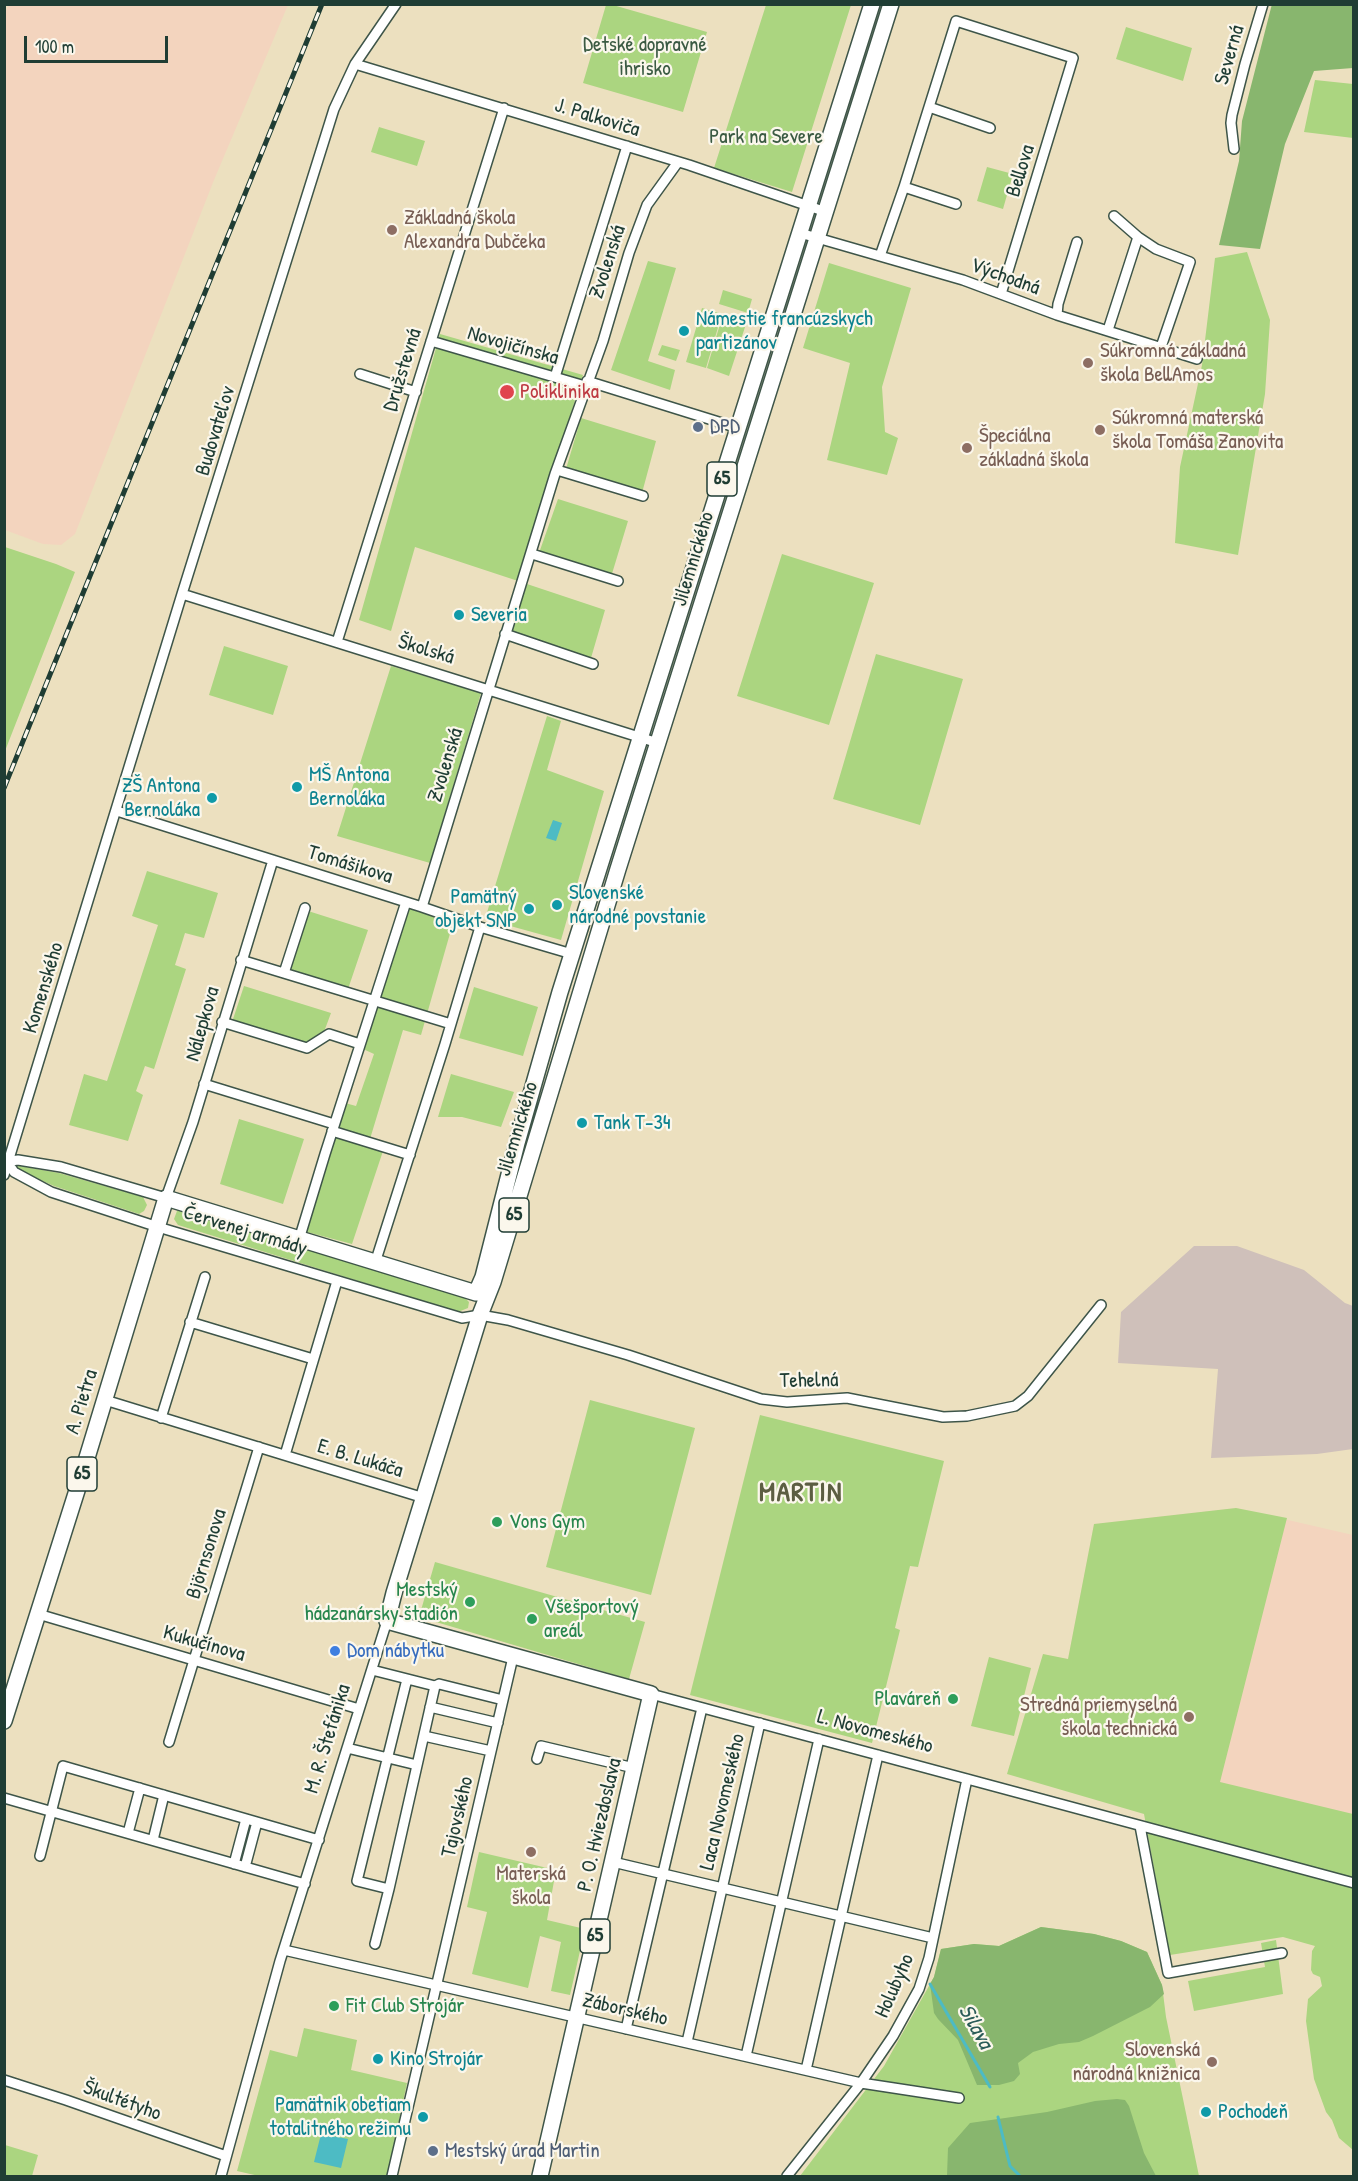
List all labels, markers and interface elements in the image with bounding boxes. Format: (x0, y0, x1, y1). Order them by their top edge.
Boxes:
street label: Severná (1210, 22, 1250, 88)
scale bar (27, 24, 171, 62)
park label: Detské dopravné ihrisko (583, 32, 707, 82)
text: 100 m (35, 34, 74, 59)
street label: J. Palkoviča (551, 93, 643, 143)
park label: Park na Severe (709, 124, 823, 150)
street label: Bellova (1001, 142, 1041, 200)
place label: Základná škola Alexandra Dubčeka (404, 205, 545, 255)
street label: Zvolenská (584, 222, 632, 302)
marker: Základná škola Alexandra Dubčeka (385, 223, 399, 237)
street label: Východná (967, 253, 1043, 301)
place label: Námestie francúzskych partizánov (696, 306, 873, 356)
street label: Novojičínska (465, 321, 561, 371)
marker: Námestie francúzskych partizánov (677, 324, 691, 338)
street label: Družstevná (378, 326, 428, 414)
place label: Súkromná základná škola BellAmos (1100, 338, 1246, 388)
marker: Súkromná základná škola BellAmos (1081, 356, 1095, 370)
place label: Poliklinika (520, 379, 599, 405)
street label: Budovateľov (190, 383, 242, 479)
marker: Poliklinika (498, 383, 516, 401)
place label: Súkromná materská škola Tomáša Zanovita (1112, 405, 1283, 455)
place label: DPD (710, 414, 740, 440)
marker: DPD (691, 420, 705, 434)
place label: Špeciálna základná škola (979, 423, 1089, 473)
marker: Súkromná materská škola Tomáša Zanovita (1093, 423, 1107, 437)
marker: Špeciálna základná škola (960, 441, 974, 455)
road number: 65 (707, 462, 737, 496)
street label: Jilemnického (668, 509, 720, 609)
place label: Severia (471, 602, 527, 628)
marker: Severia (452, 608, 466, 622)
street label: Školská (395, 630, 457, 670)
street label: Zvolenská (423, 725, 469, 805)
place label: MŠ Antona Bernoláka (309, 762, 389, 812)
place label: ZŠ Antona Bernoláka (122, 773, 200, 823)
marker: MŠ Antona Bernoláka (290, 780, 304, 794)
marker: ZŠ Antona Bernoláka (205, 791, 219, 805)
street label: Tomášikova (305, 840, 395, 890)
place label: Slovenské národné povstanie (569, 880, 706, 930)
place label: Pamätný objekt SNP (435, 884, 517, 934)
marker: Slovenské národné povstanie (550, 898, 564, 912)
marker: Pamätný objekt SNP (522, 902, 536, 916)
street label: Komenského (18, 939, 70, 1037)
street label: Nálepkova (180, 984, 226, 1064)
street label: Jilemnického (492, 1079, 544, 1179)
place label: Tank T-34 (594, 1110, 671, 1136)
marker: Tank T-34 (575, 1116, 589, 1130)
road number: 65 (499, 1198, 529, 1232)
street label: Červenej armády (180, 1200, 310, 1262)
street label: A. Pietra (60, 1367, 104, 1437)
street label: Tehelná (779, 1368, 839, 1394)
street label: E. B. Lukáča (314, 1434, 406, 1484)
road number: 65 (67, 1457, 97, 1491)
district label: MARTIN (759, 1478, 843, 1510)
street label: Björnsonova (181, 1506, 233, 1602)
place label: Vons Gym (509, 1509, 585, 1535)
marker: Vons Gym (490, 1515, 504, 1529)
place label: Mestský hádzanársky štadión (305, 1577, 458, 1627)
place label: Všešportový areál (544, 1594, 639, 1644)
marker: Mestský hádzanársky štadión (463, 1595, 477, 1609)
marker: Všešportový areál (525, 1612, 539, 1626)
street label: Kukučínova (160, 1620, 248, 1668)
place label: Dom nábytku (347, 1638, 444, 1664)
marker: Dom nábytku (328, 1644, 342, 1658)
street label: M. R. Štefánika (299, 1681, 357, 1797)
place label: Plaváreň (875, 1686, 941, 1712)
marker: Plaváreň (946, 1692, 960, 1706)
place label: Stredná priemyselná škola technická (1020, 1692, 1177, 1742)
street label: L. Novomeského (814, 1704, 936, 1760)
marker: Stredná priemyselná škola technická (1182, 1710, 1196, 1724)
street label: Laca Novomeského (695, 1732, 751, 1872)
street label: P. O. Hviezdoslava (572, 1756, 628, 1894)
street label: Tajovského (436, 1774, 480, 1860)
marker: Materská škola (524, 1845, 538, 1859)
place label: Materská škola (496, 1861, 566, 1911)
road number: 65 (580, 1919, 610, 1953)
street label: Holubyho (870, 1950, 920, 2022)
street label: Záborského (580, 1988, 670, 2032)
place label: Fit Club Strojár (346, 1993, 464, 2019)
marker: Fit Club Strojár (327, 1999, 341, 2013)
water label: Silava (952, 2000, 998, 2054)
place label: Slovenská národná knižnica (1073, 2037, 1200, 2087)
place label: Kino Strojár (390, 2046, 483, 2072)
marker: Kino Strojár (371, 2052, 385, 2066)
marker: Slovenská národná knižnica (1205, 2055, 1219, 2069)
street label: Škultétyho (79, 2075, 165, 2127)
place label: Pamätnik obetiam totalitného režimu (270, 2092, 411, 2142)
place label: Pochodeň (1218, 2099, 1288, 2125)
marker: Pochodeň (1199, 2105, 1213, 2119)
marker: Pamätnik obetiam totalitného režimu (416, 2110, 430, 2124)
place label: Mestský úrad Martin (445, 2138, 600, 2164)
marker: Mestský úrad Martin (426, 2144, 440, 2158)

